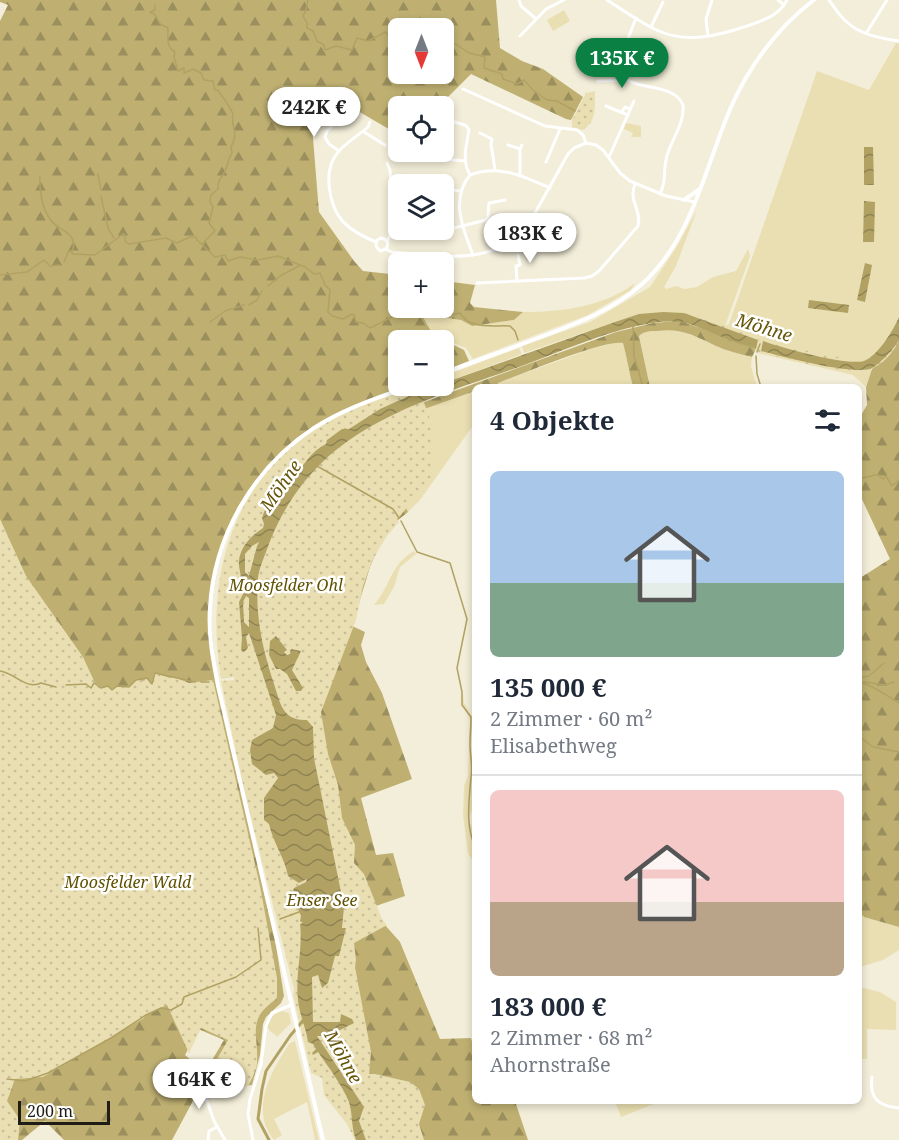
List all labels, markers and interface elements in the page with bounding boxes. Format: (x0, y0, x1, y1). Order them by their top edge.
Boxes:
north arrow (388, 18, 454, 84)
map controls (388, 18, 454, 396)
pin: 135K € (573, 38, 671, 89)
text: 135K € (590, 44, 654, 71)
pin: 242K € (265, 87, 363, 138)
text: 242K € (282, 93, 346, 120)
button: locate (388, 96, 454, 162)
button: layers (388, 174, 454, 240)
pin: 183K € (481, 213, 579, 264)
text: 183K € (498, 219, 562, 246)
button: + (388, 252, 454, 318)
water label: Möhne (732, 307, 795, 347)
button: − (388, 330, 454, 396)
text: 4 Objekte (490, 402, 615, 438)
icon: filters (811, 404, 844, 437)
water label: Möhne (253, 455, 307, 517)
icon: home (613, 510, 721, 618)
park label: Moosfelder Ohl (228, 574, 343, 596)
text: 135 000 € (490, 669, 606, 705)
text: 2 Zimmer · 60 m² (490, 705, 652, 732)
text: Elisabethweg (490, 732, 617, 759)
icon: home (613, 829, 721, 937)
park label: Moosfelder Wald (64, 871, 192, 893)
park label: Enser See (286, 889, 358, 911)
text: 183 000 € (490, 988, 606, 1024)
text: 2 Zimmer · 68 m² (490, 1024, 652, 1051)
water label: Möhne (319, 1025, 368, 1088)
text: Ahornstraße (490, 1051, 611, 1078)
pin: 164K € (150, 1059, 248, 1110)
text: 164K € (167, 1065, 231, 1092)
scale bar (18, 1098, 110, 1126)
text: 200 m (27, 1100, 73, 1122)

